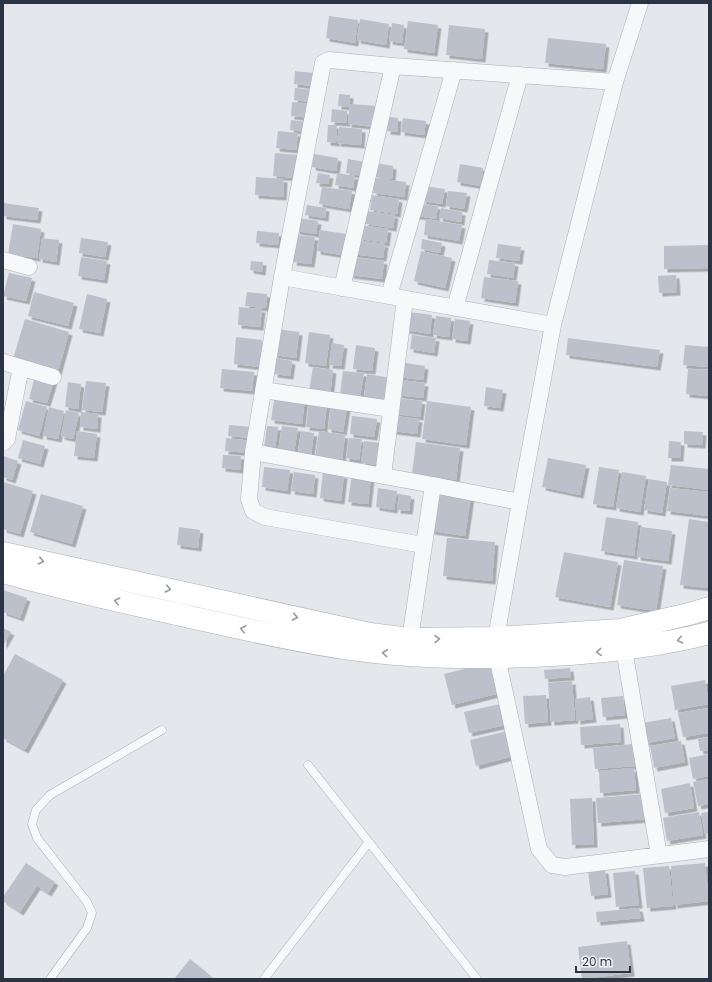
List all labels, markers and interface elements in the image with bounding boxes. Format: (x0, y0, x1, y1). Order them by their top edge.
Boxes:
one-way arrow (38, 557, 44, 565)
one-way arrow (165, 585, 171, 593)
one-way arrow (113, 597, 120, 605)
one-way arrow (292, 613, 298, 621)
one-way arrow (240, 625, 247, 633)
one-way arrow (434, 635, 440, 643)
one-way arrow (677, 635, 684, 644)
one-way arrow (596, 647, 602, 656)
one-way arrow (382, 648, 388, 657)
scale bar (576, 948, 630, 974)
text: 20 m (582, 953, 612, 970)

